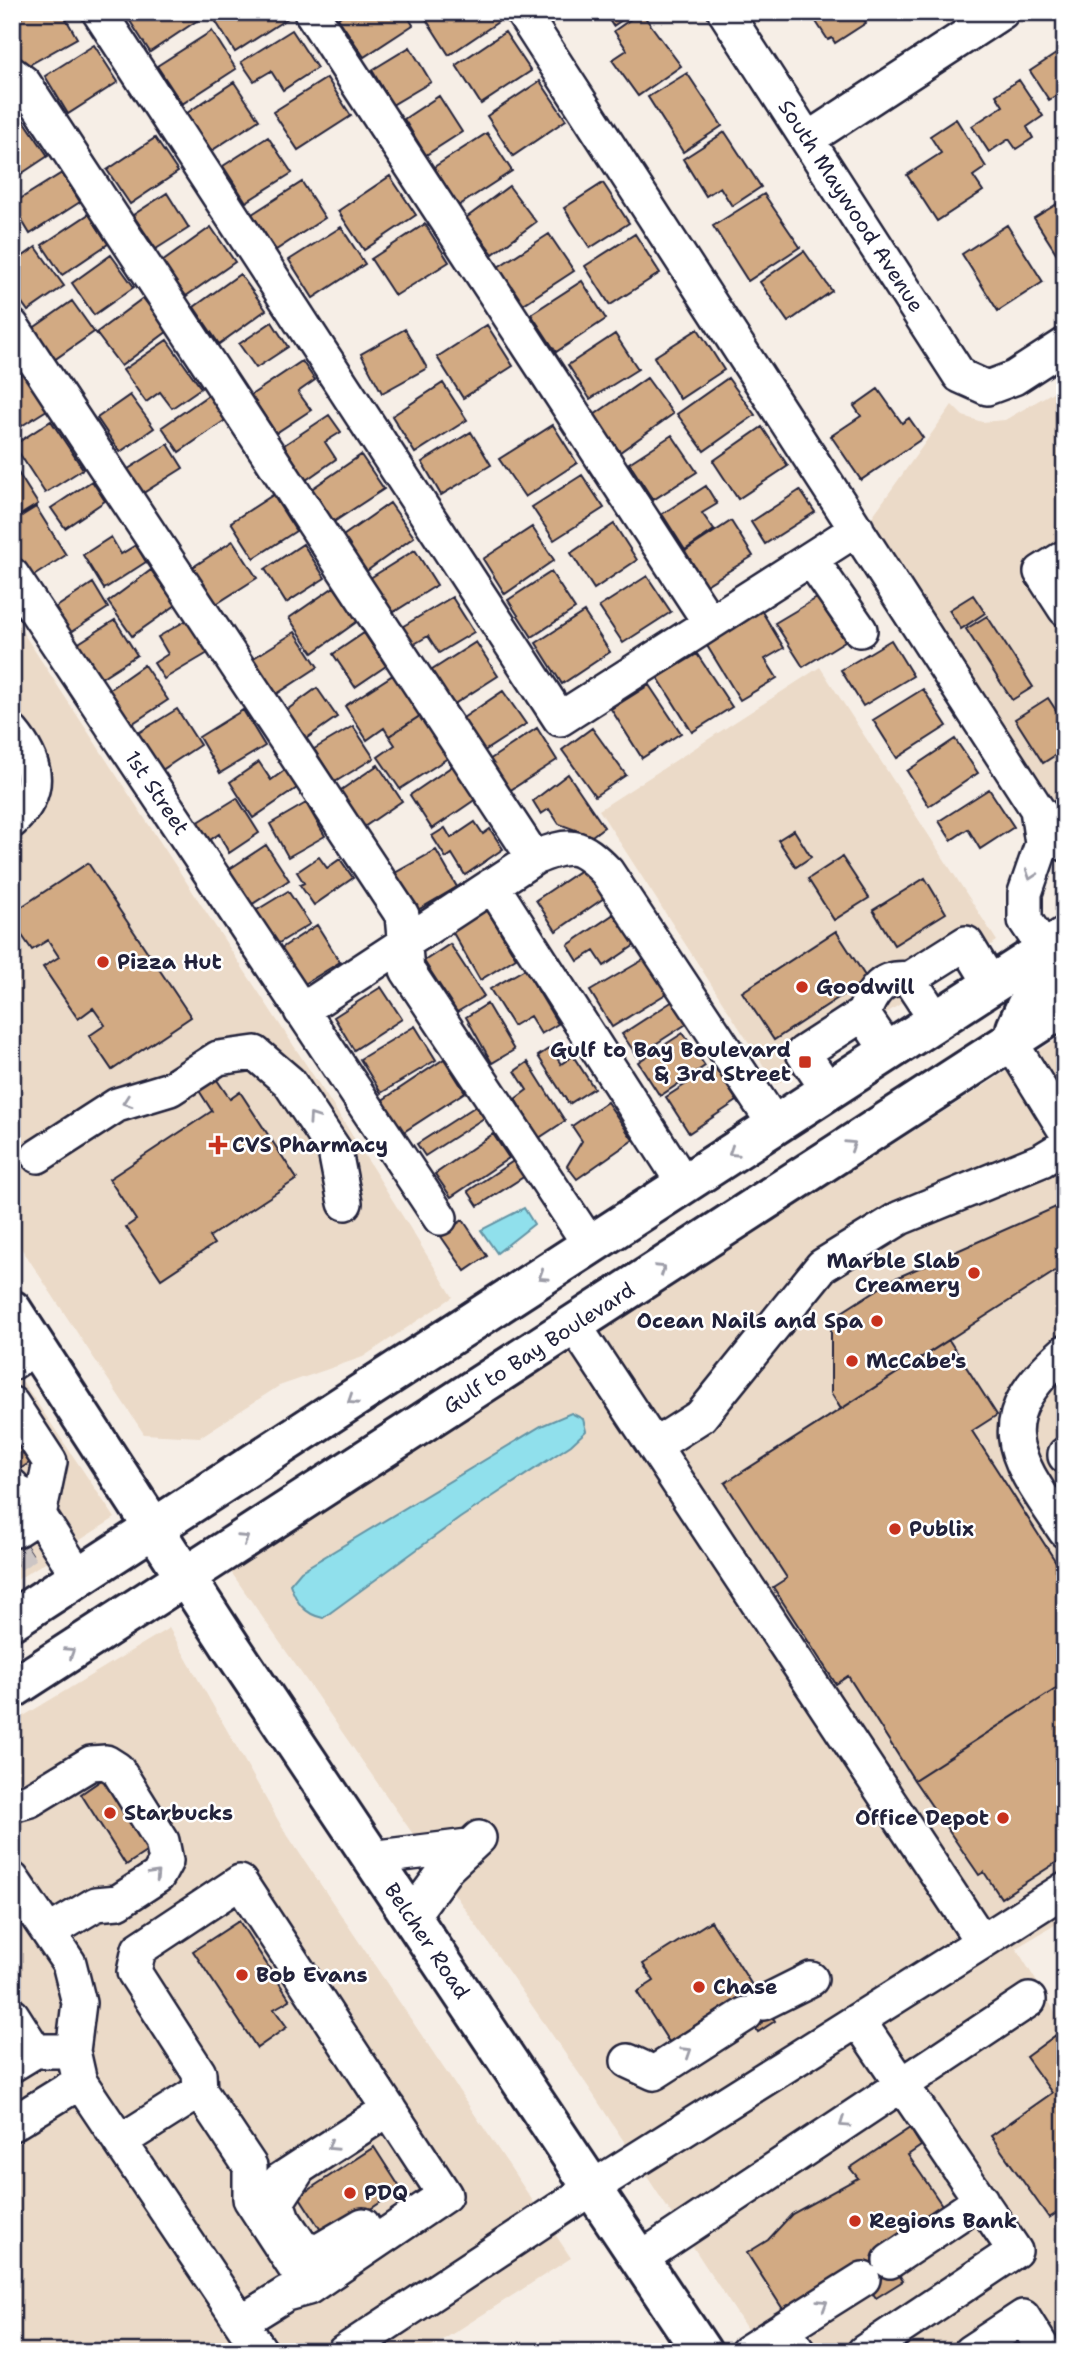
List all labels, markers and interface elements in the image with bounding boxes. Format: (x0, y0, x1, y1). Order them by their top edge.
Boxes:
street label: South Maywood Avenue (772, 94, 930, 318)
street label: 1st Street (119, 745, 195, 841)
one-way arrow (1025, 869, 1039, 881)
place label: Pizza Hut (117, 948, 222, 976)
marker: Pizza Hut (95, 954, 111, 970)
place label: Goodwill (816, 973, 915, 1001)
marker: Goodwill (794, 979, 810, 995)
place label: Gulf to Bay Boulevard & 3rd Street (550, 1036, 791, 1088)
marker: Gulf to Bay Boulevard & 3rd Street (797, 1054, 813, 1070)
one-way arrow (121, 1094, 133, 1109)
one-way arrow (309, 1113, 321, 1126)
place label: CVS Pharmacy (232, 1131, 388, 1159)
marker: CVS Pharmacy (210, 1137, 226, 1153)
one-way arrow (844, 1140, 857, 1153)
one-way arrow (728, 1144, 741, 1157)
place label: Marble Slab Creamery (826, 1247, 960, 1299)
one-way arrow (653, 1264, 666, 1277)
marker: Marble Slab Creamery (966, 1265, 982, 1281)
one-way arrow (537, 1268, 550, 1281)
street label: Gulf to Bay Boulevard (438, 1276, 640, 1420)
place label: Ocean Nails and Spa (637, 1307, 864, 1335)
marker: Ocean Nails and Spa (869, 1313, 885, 1329)
place label: McCabe's (866, 1347, 966, 1375)
marker: McCabe's (844, 1353, 860, 1369)
one-way arrow (347, 1392, 360, 1405)
place label: Publix (909, 1515, 974, 1543)
marker: Publix (887, 1521, 903, 1537)
one-way arrow (236, 1535, 249, 1548)
one-way arrow (62, 1648, 75, 1661)
place label: Starbucks (124, 1799, 233, 1827)
place label: Office Depot (855, 1804, 989, 1832)
marker: Starbucks (102, 1805, 118, 1821)
marker: Office Depot (995, 1810, 1011, 1826)
one-way arrow (147, 1870, 159, 1883)
street label: Belcher Road (378, 1877, 476, 2005)
place label: Bob Evans (256, 1961, 367, 1989)
marker: Bob Evans (234, 1967, 250, 1983)
place label: Chase (713, 1973, 778, 2001)
marker: Chase (691, 1979, 707, 1995)
one-way arrow (680, 2048, 693, 2061)
one-way arrow (839, 2114, 852, 2127)
one-way arrow (327, 2138, 340, 2151)
place label: PDQ (364, 2179, 408, 2207)
marker: PDQ (342, 2185, 358, 2201)
place label: Regions Bank (869, 2207, 1017, 2235)
marker: Regions Bank (847, 2213, 863, 2229)
one-way arrow (815, 2299, 828, 2312)

